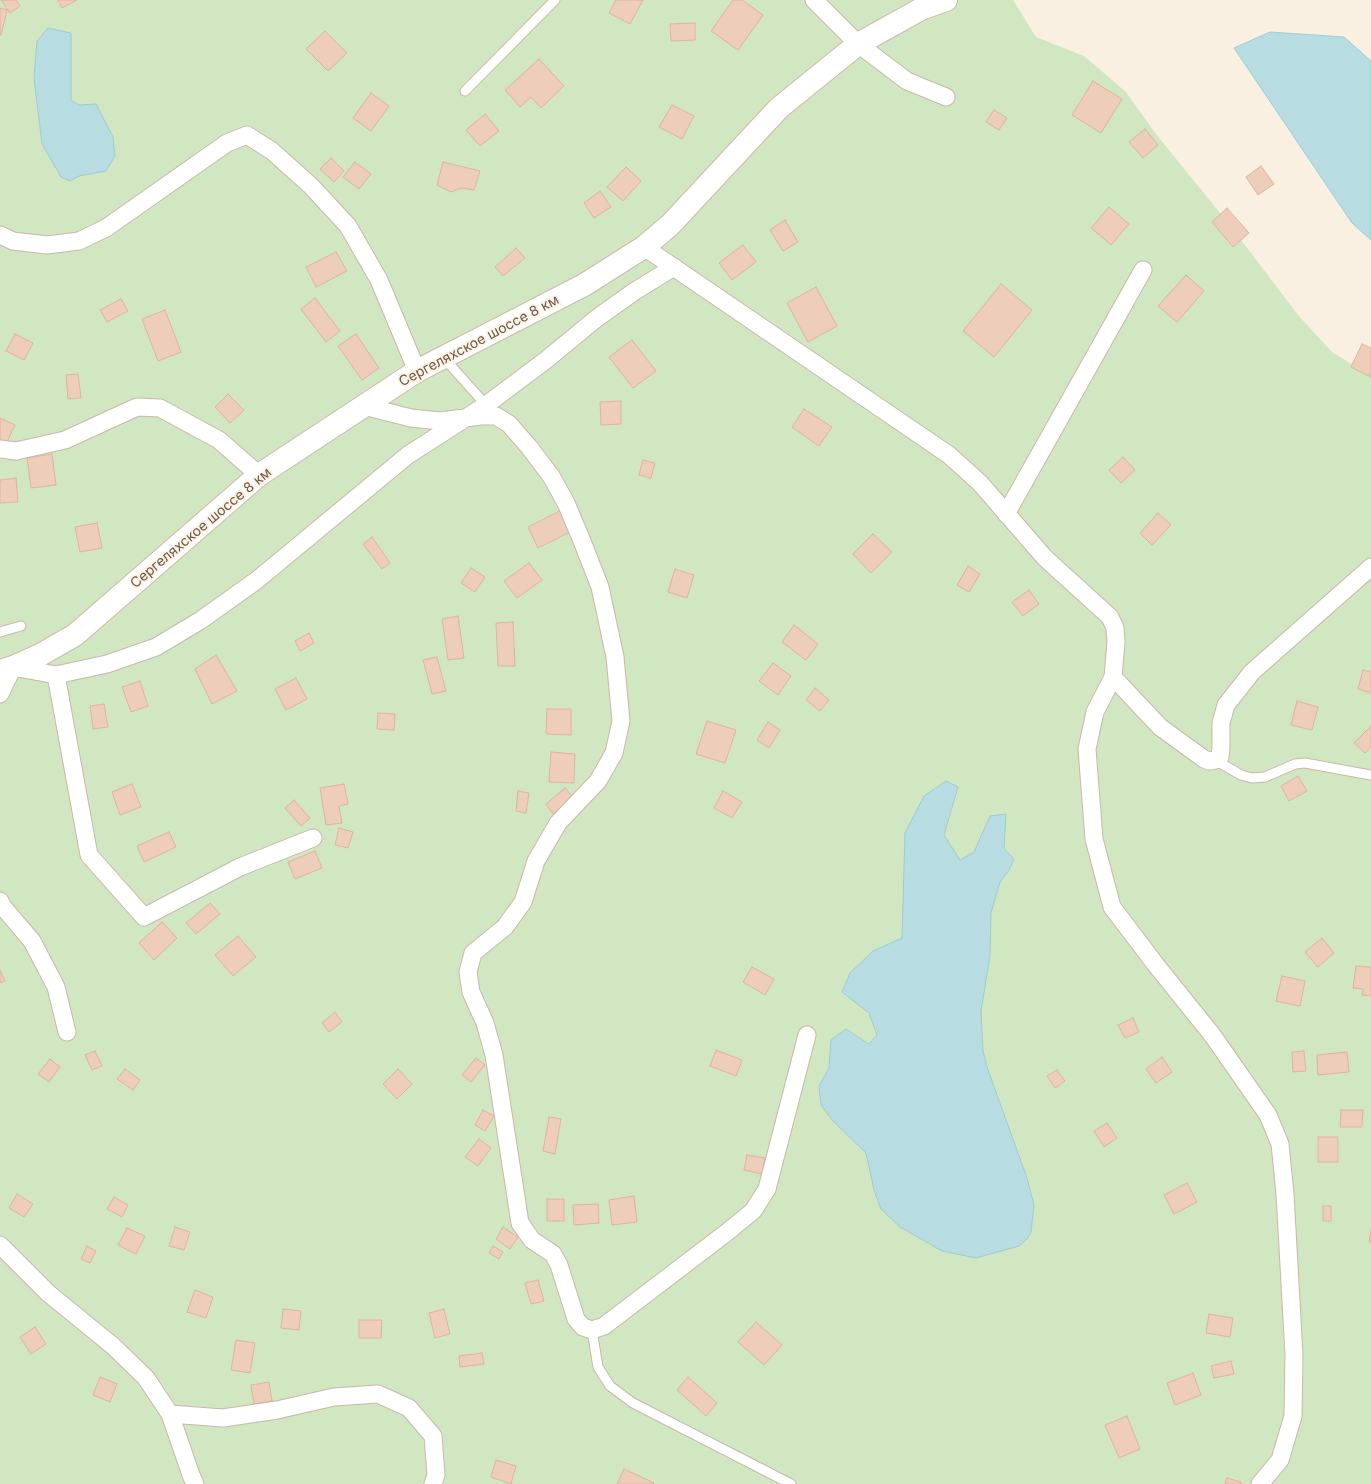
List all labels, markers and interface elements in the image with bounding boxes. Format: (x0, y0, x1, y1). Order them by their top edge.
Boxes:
street label: Сергеляхское шоссе 8 км (396, 292, 562, 390)
street label: Сергеляхское шоссе 8 км (127, 464, 275, 592)

